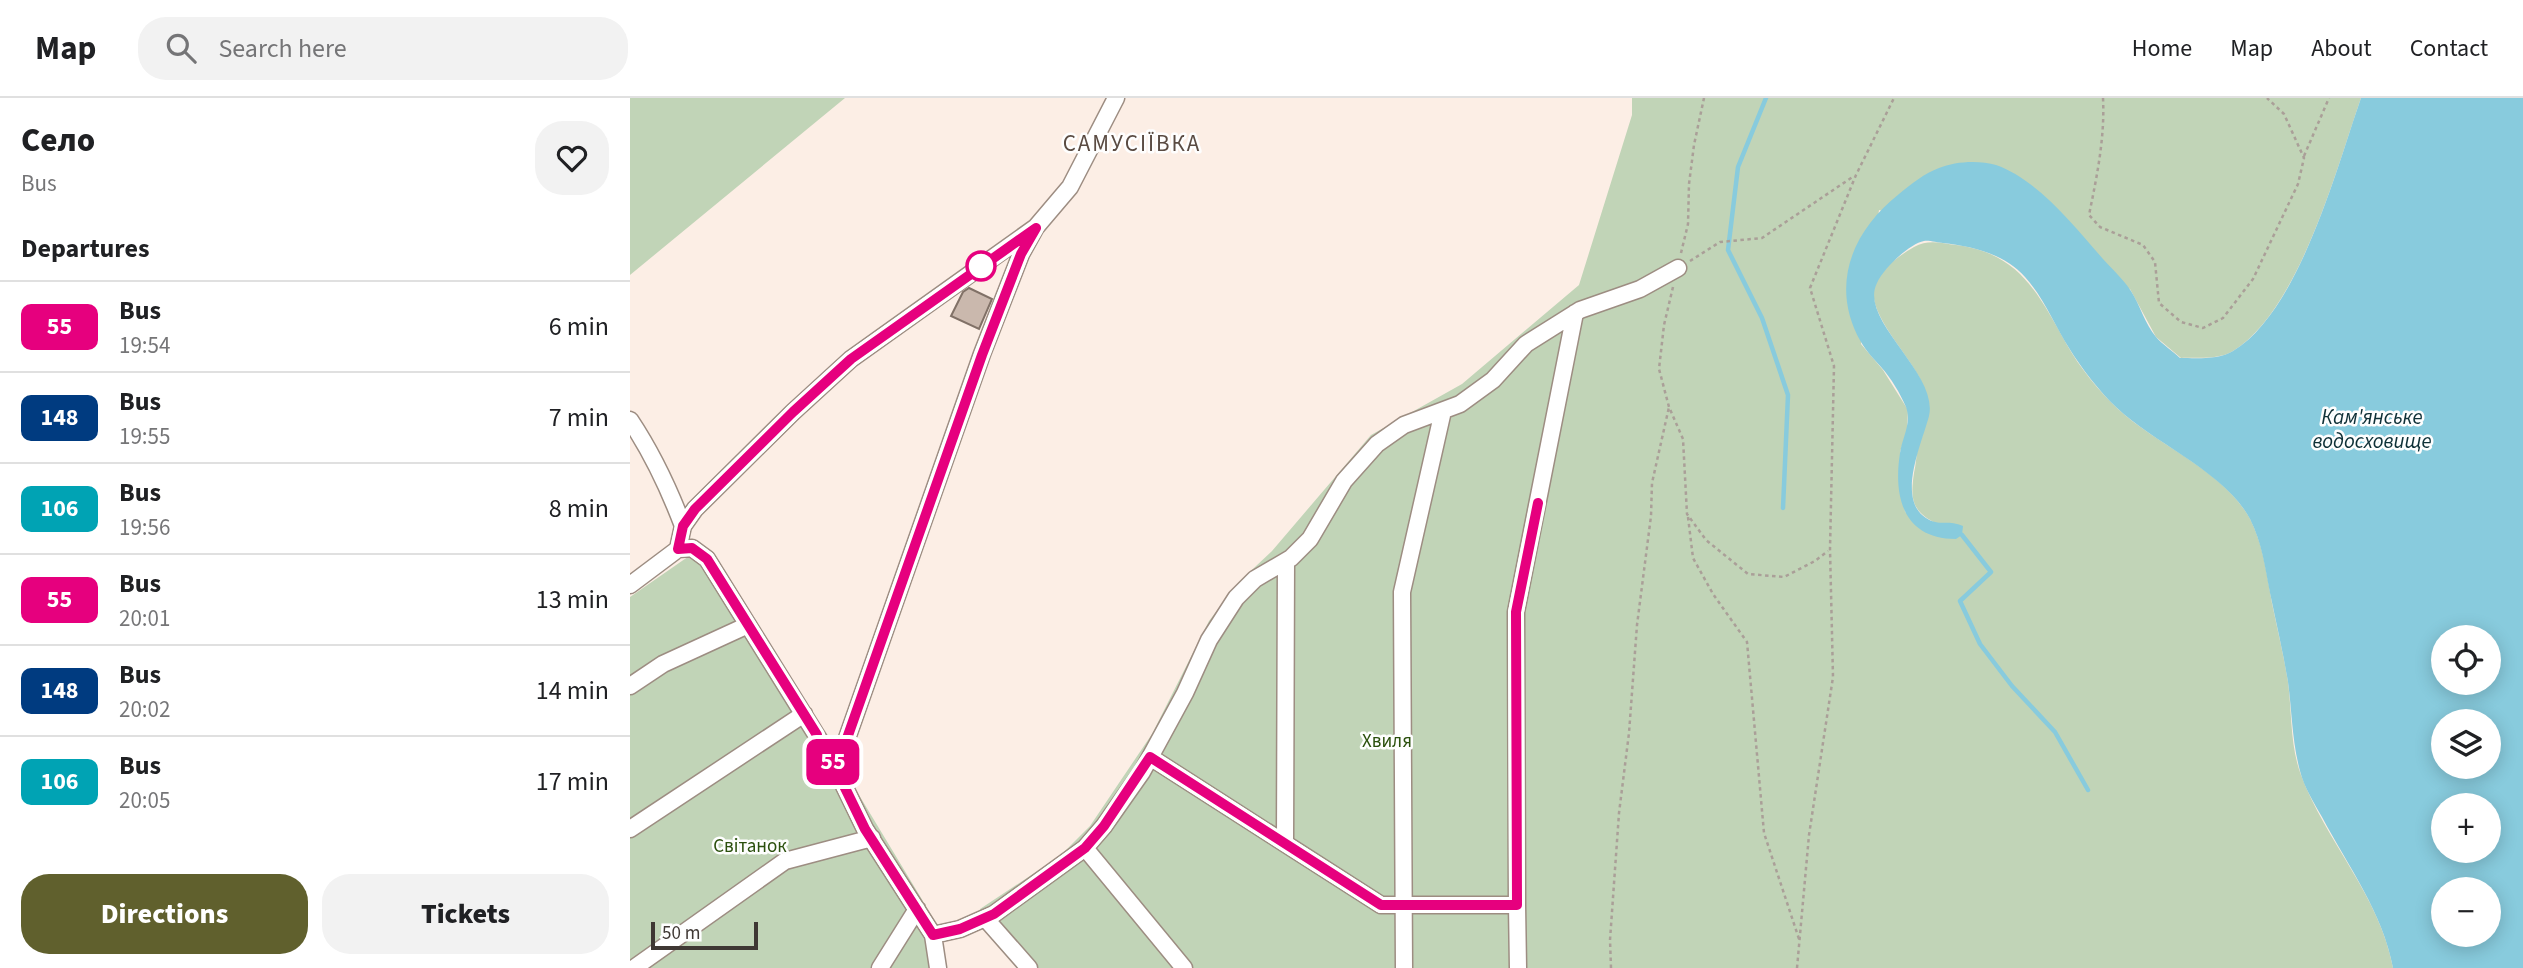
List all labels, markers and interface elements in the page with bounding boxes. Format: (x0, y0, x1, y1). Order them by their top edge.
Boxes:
search box (138, 17, 628, 80)
text: Map (35, 25, 96, 72)
icon: search (162, 29, 200, 67)
text: Search here (218, 30, 347, 67)
text: Home (2132, 31, 2192, 66)
text: Map (2230, 31, 2273, 66)
text: About (2311, 31, 2372, 66)
text: Contact (2410, 31, 2488, 66)
text: Село (21, 117, 95, 164)
button: heart (535, 121, 609, 195)
district label: САМУСІЇВКА (1063, 127, 1201, 160)
text: Bus (21, 167, 57, 200)
text: Departures (21, 230, 149, 267)
unlabelled marker (966, 251, 996, 281)
text: Bus (119, 292, 161, 329)
text: 6 min (549, 308, 609, 345)
text: 55 (47, 309, 72, 344)
text: 19:54 (119, 329, 170, 362)
text: Bus (119, 383, 161, 420)
text: 7 min (549, 399, 609, 436)
text: 148 (40, 400, 79, 435)
water label: Кам'янське водосховище (2312, 402, 2432, 456)
text: 19:55 (119, 420, 170, 453)
text: Bus (119, 474, 161, 511)
text: 8 min (549, 490, 609, 527)
text: 106 (40, 491, 79, 526)
text: 19:56 (119, 511, 170, 544)
text: Bus (119, 565, 161, 602)
text: 13 min (536, 581, 609, 618)
text: 55 (47, 582, 72, 617)
text: 20:01 (119, 602, 170, 635)
map controls (2431, 625, 2501, 947)
button: locate (2431, 625, 2501, 695)
text: Bus (119, 656, 161, 693)
text: 14 min (536, 672, 609, 709)
text: 148 (40, 673, 79, 708)
text: 20:02 (119, 693, 170, 726)
button: layers (2431, 709, 2501, 779)
park label: Хвиля (1362, 728, 1412, 755)
line badge: 55 (802, 739, 864, 785)
text: 55 (820, 744, 846, 779)
text: Bus (119, 747, 161, 784)
text: 17 min (536, 763, 609, 800)
text: 106 (40, 764, 79, 799)
text: 20:05 (119, 784, 170, 817)
button: + (2431, 793, 2501, 863)
park label: Світанок (713, 833, 787, 860)
button: Directions (21, 874, 308, 954)
button: Tickets (322, 874, 609, 954)
button: − (2431, 877, 2501, 947)
scale bar (651, 919, 758, 951)
text: 50 m (662, 920, 700, 947)

